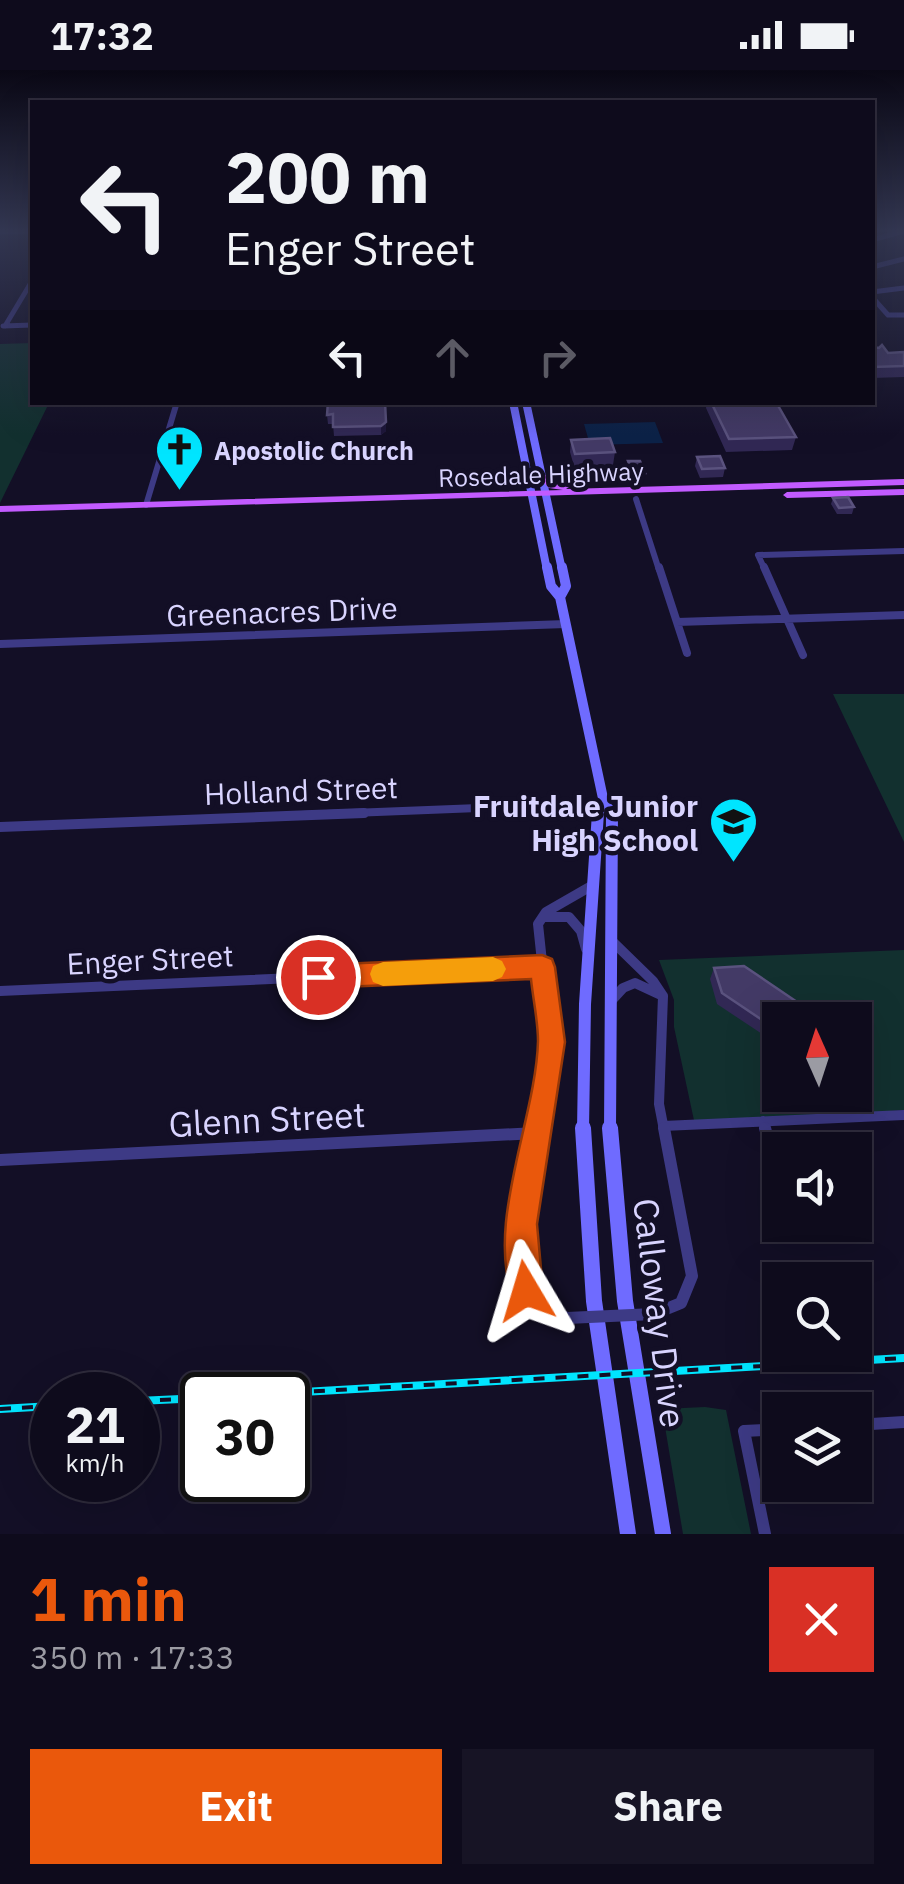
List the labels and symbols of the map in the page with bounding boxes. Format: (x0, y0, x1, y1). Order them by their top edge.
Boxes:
church icon: Apostolic Church (153, 424, 205, 492)
place label: Apostolic Church (214, 434, 414, 467)
street label: Rosedale Highway (438, 454, 645, 494)
street label: Greenacres Drive (166, 587, 398, 635)
street label: Holland Street (203, 767, 399, 813)
place label: Fruitdale Junior High School (473, 786, 698, 859)
school or university icon: Fruitdale Junior High School (707, 796, 759, 864)
street label: Enger Street (66, 935, 234, 983)
pin (276, 935, 361, 1020)
north arrow (762, 1002, 872, 1112)
street label: Glenn Street (167, 1091, 367, 1147)
street label: Calloway Drive (623, 1196, 697, 1430)
position arrow (474, 1239, 578, 1343)
speed limit sign: 30 (180, 1372, 310, 1502)

